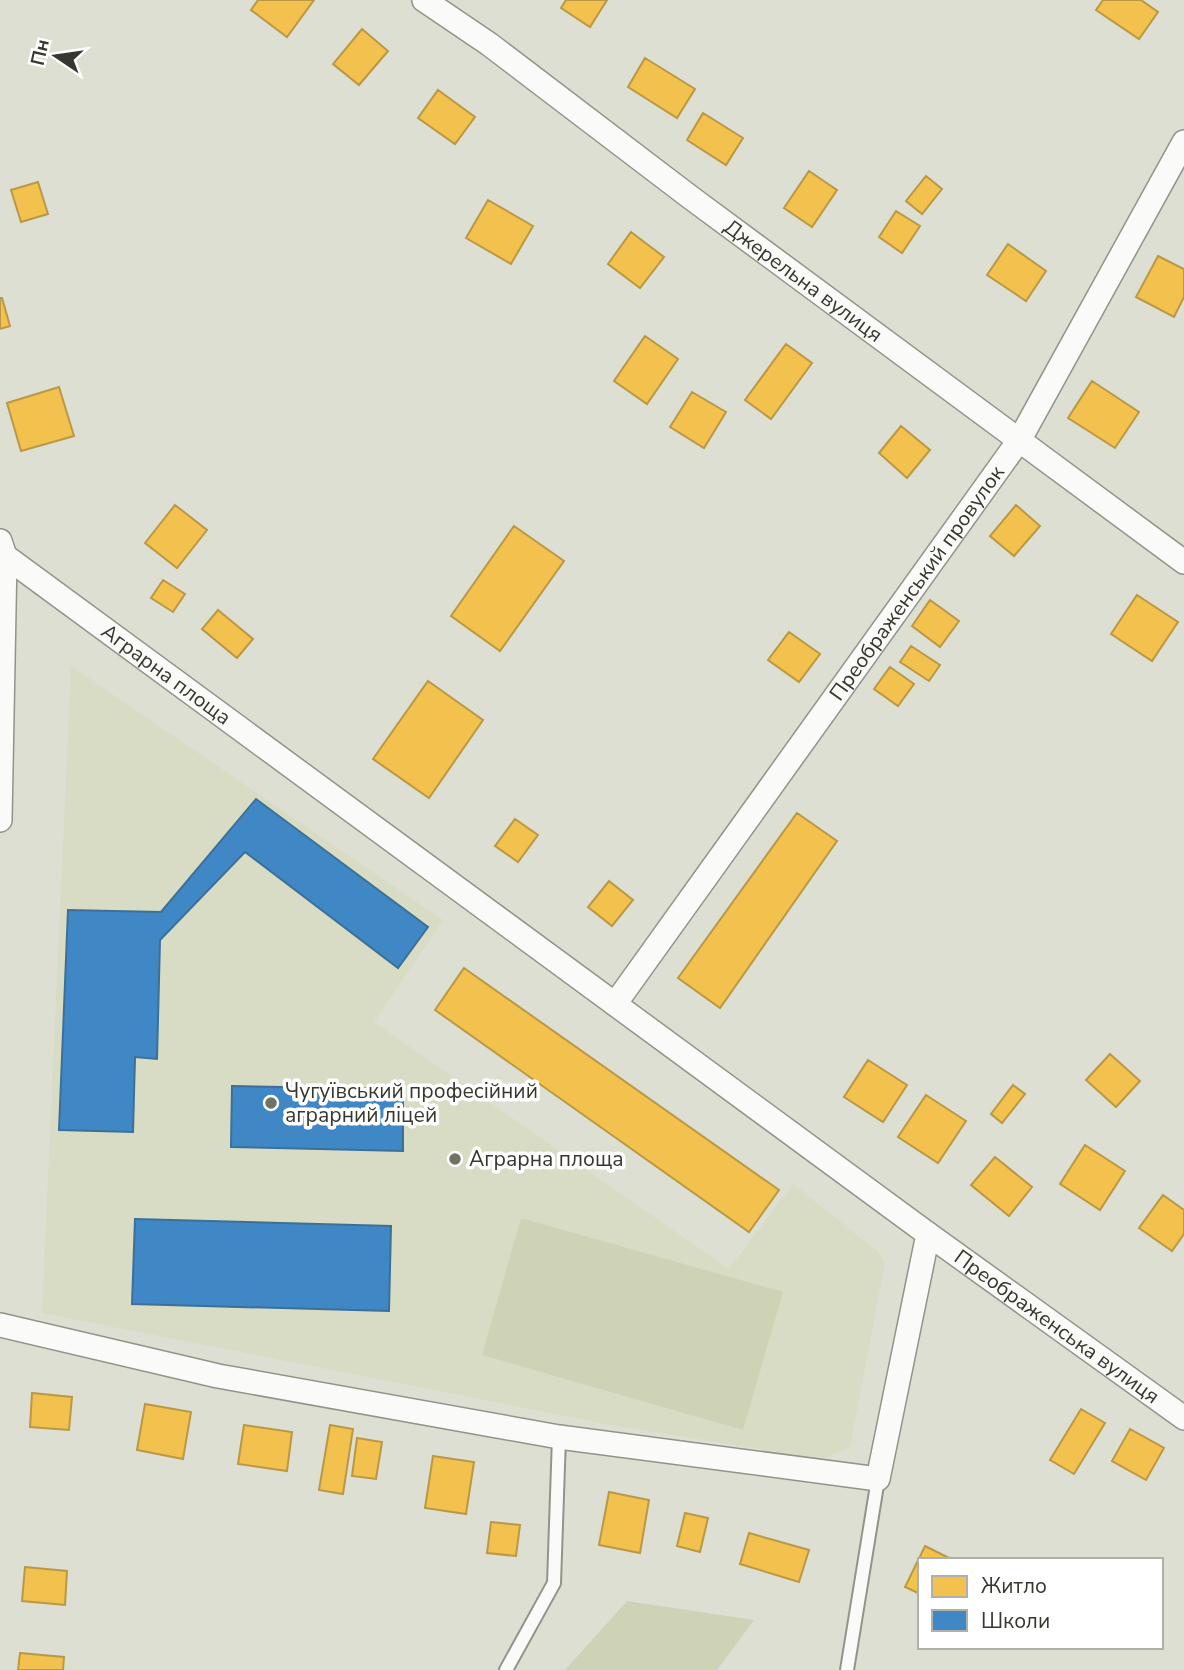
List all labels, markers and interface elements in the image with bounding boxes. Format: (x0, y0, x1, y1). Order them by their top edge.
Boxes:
north arrow (21, 21, 91, 91)
text: Пн (25, 37, 56, 68)
street label: Джерельна вулиця (718, 213, 888, 349)
street label: Преображенський провулок (823, 459, 1011, 706)
street label: Аграрна площа (96, 617, 237, 731)
place label: Чугуївський професійний аграрний ліцей (285, 1077, 538, 1129)
marker: Чугуївський професійний аграрний ліцей (263, 1095, 279, 1111)
place label: Аграрна площа (469, 1145, 624, 1173)
marker: Аграрна площа (447, 1151, 463, 1167)
street label: Преображенська вулиця (949, 1243, 1165, 1410)
legend (918, 1558, 1163, 1649)
text: Житло (981, 1572, 1047, 1600)
text: Школи (981, 1607, 1050, 1635)

